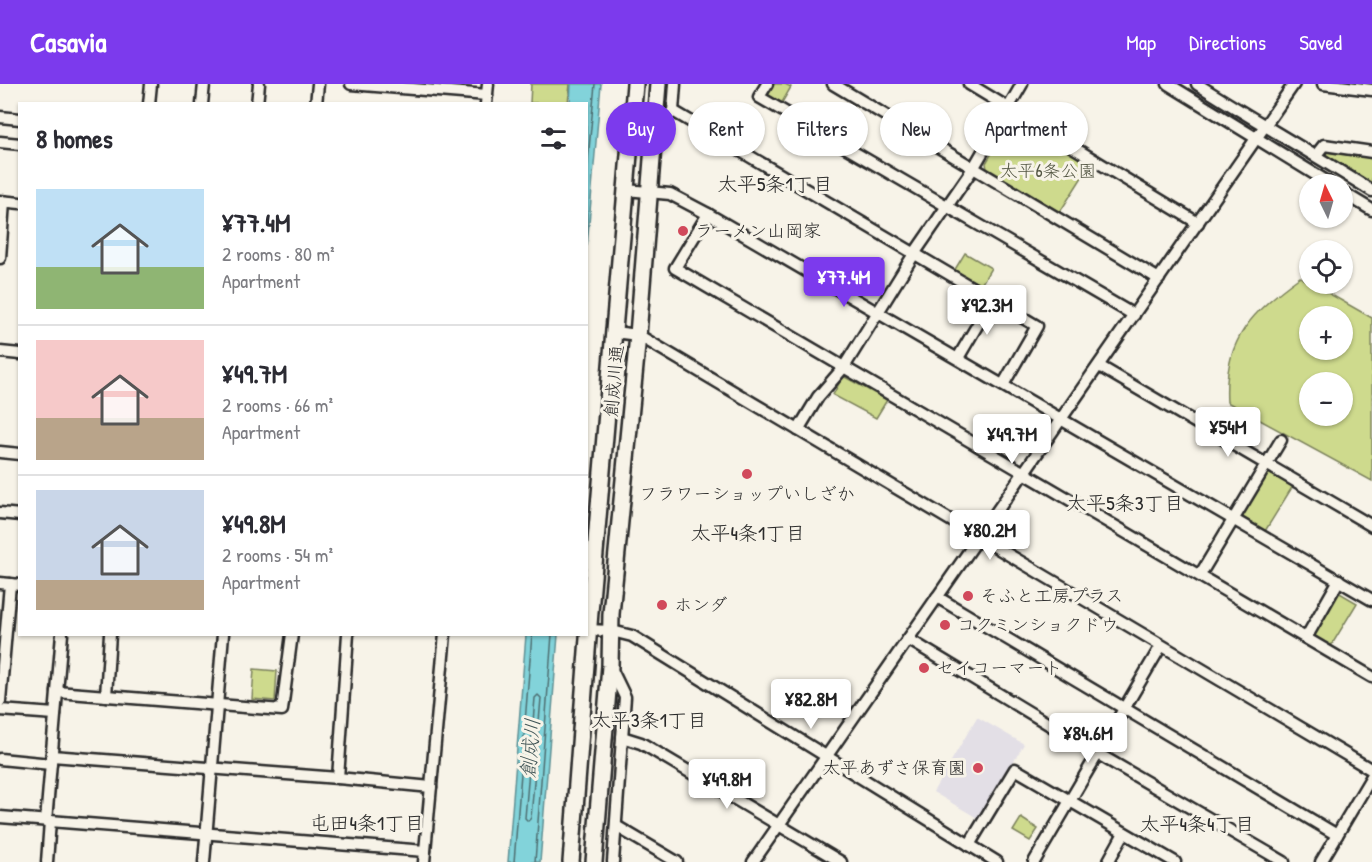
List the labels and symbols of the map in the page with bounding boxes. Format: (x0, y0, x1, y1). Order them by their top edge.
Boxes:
park label: 太平6条公園 (999, 158, 1097, 183)
district label: 太平5条1丁目 (717, 170, 833, 197)
north arrow (1299, 174, 1353, 228)
place label: ラーメン山岡家 (695, 218, 821, 243)
marker: ラーメン山岡家 (676, 224, 690, 238)
pin: ¥77.4M (795, 257, 893, 308)
pin: ¥92.3M (938, 285, 1036, 336)
street label: 創成川通 (598, 344, 629, 418)
pin: ¥54M (1192, 407, 1264, 458)
pin: ¥49.7M (963, 414, 1061, 465)
marker: フラワーショップいしざか (740, 467, 754, 481)
place label: フラワーショップいしざか (639, 481, 855, 506)
district label: 太平5条3丁目 (1066, 489, 1184, 516)
pin: ¥80.2M (941, 510, 1039, 561)
district label: 太平4条1丁目 (691, 519, 805, 546)
place label: そふと工房プラス (980, 583, 1123, 608)
marker: そふと工房プラス (961, 589, 975, 603)
place label: ホンダ (674, 592, 727, 617)
marker: ホンダ (655, 598, 669, 612)
place label: コクミンショクドウ (957, 612, 1118, 637)
marker: コクミンショクドウ (938, 618, 952, 632)
place label: セイコーマート (936, 655, 1062, 680)
marker: セイコーマート (917, 661, 931, 675)
pin: ¥82.8M (762, 679, 860, 730)
district label: 太平3条1丁目 (591, 706, 707, 733)
pin: ¥84.6M (1039, 713, 1137, 764)
water label: 創成川 (513, 717, 546, 779)
place label: 太平あずさ保育園 (822, 755, 966, 780)
pin: ¥49.8M (678, 759, 776, 810)
marker: 太平あずさ保育園 (971, 761, 985, 775)
district label: 屯田4条1丁目 (310, 809, 424, 836)
district label: 太平4条4丁目 (1140, 810, 1255, 837)

